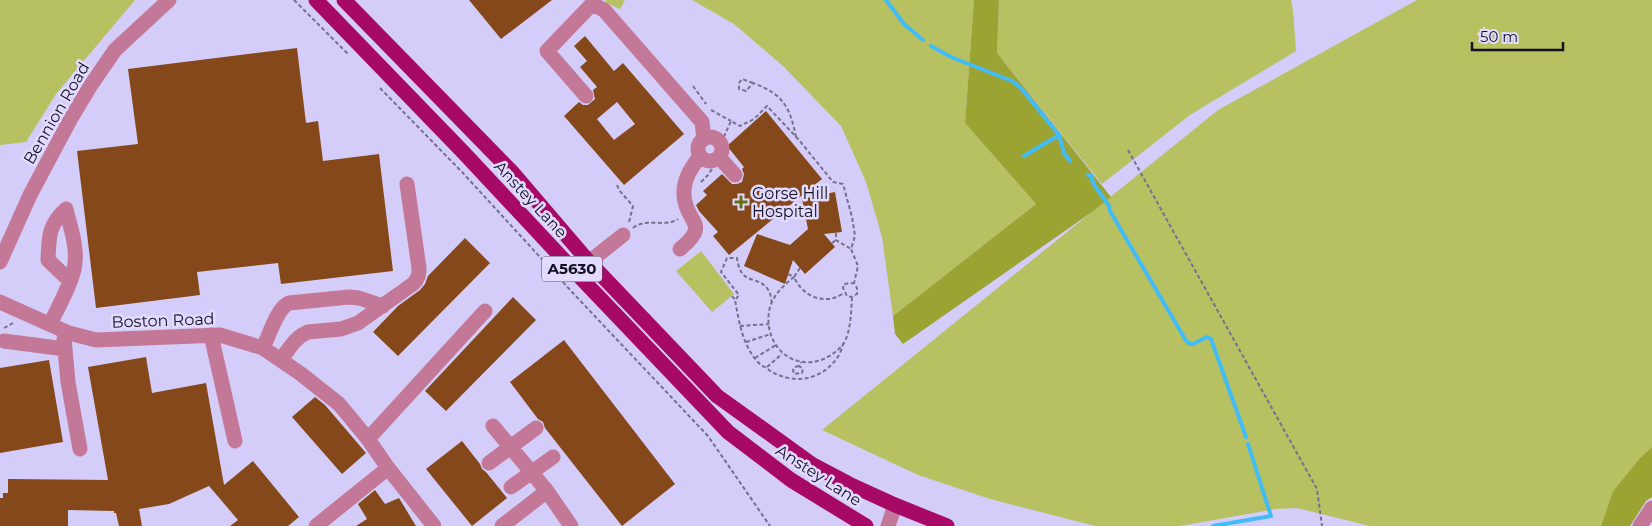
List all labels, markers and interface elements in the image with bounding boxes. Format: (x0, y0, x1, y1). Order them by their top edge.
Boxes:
scale bar (1472, 20, 1563, 52)
text: 50 m (1480, 27, 1518, 46)
street label: Bennion Road (20, 59, 93, 168)
street label: Anstey Lane (490, 157, 571, 242)
place label: Gorse Hill Hospital (752, 184, 828, 221)
marker: Gorse Hill Hospital (734, 195, 748, 209)
road number: A5630 (542, 256, 602, 282)
street label: Boston Road (111, 309, 215, 332)
street label: Anstey Lane (772, 441, 865, 510)

